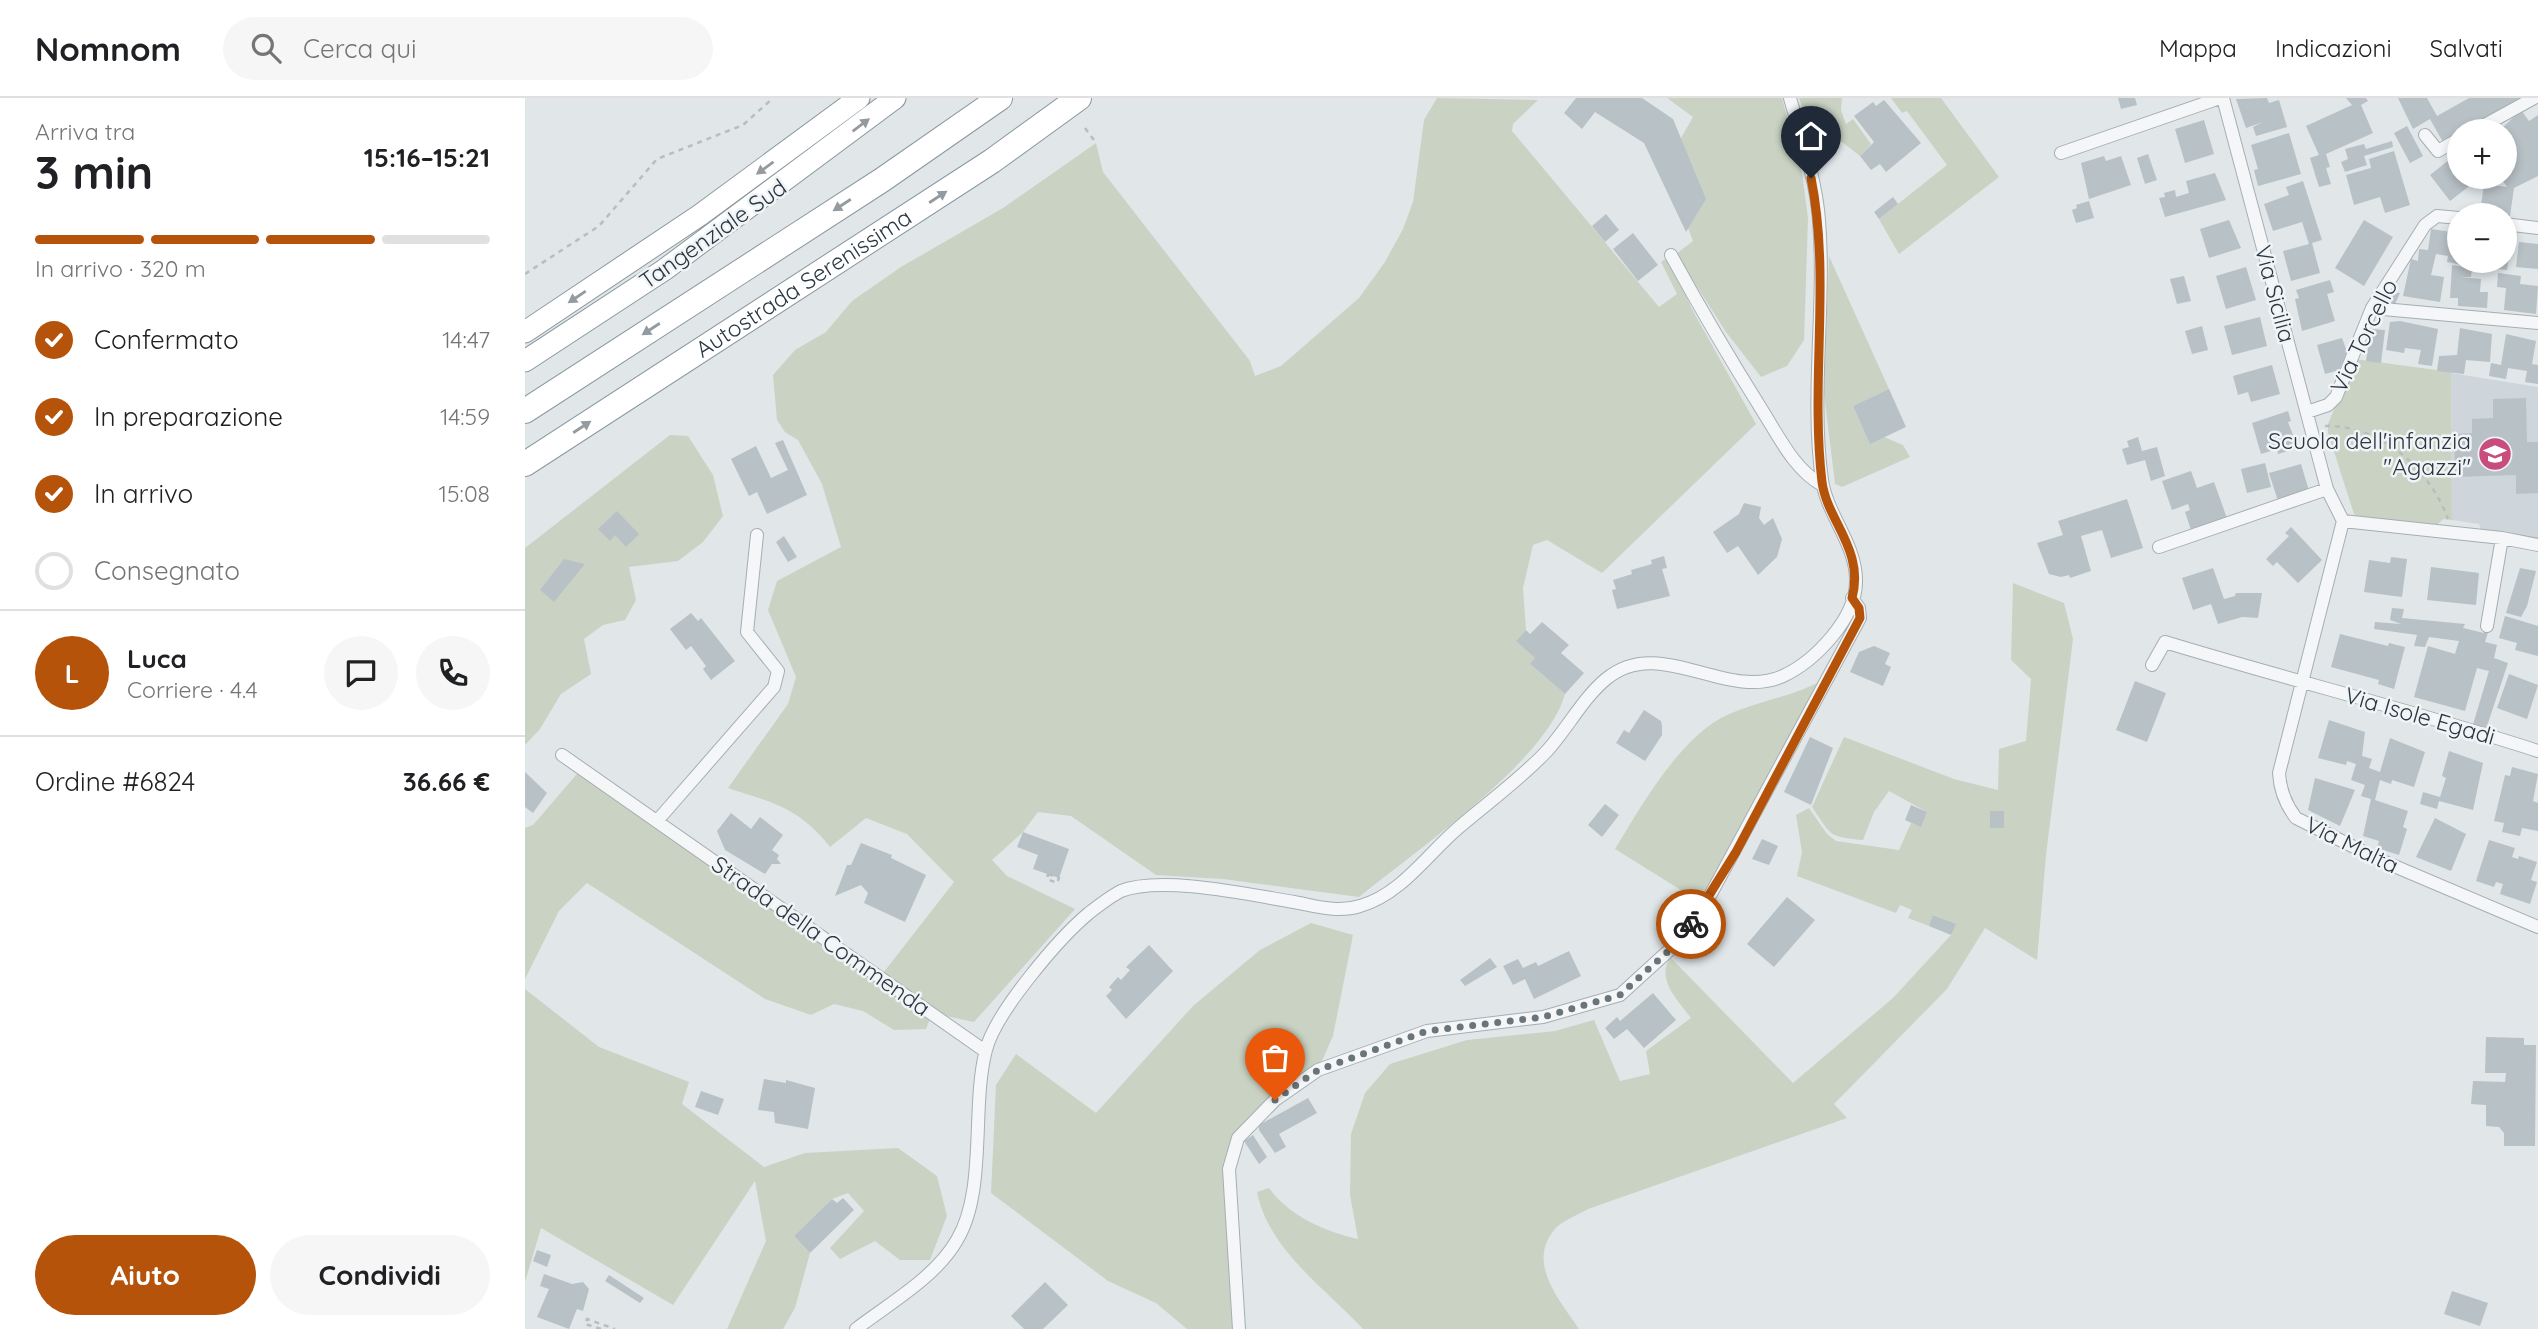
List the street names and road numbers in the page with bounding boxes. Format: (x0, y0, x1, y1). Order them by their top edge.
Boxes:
street label: Tangenziale Sud (633, 172, 792, 295)
street label: Autostrada Serenissima (690, 202, 917, 364)
street label: Via Sicilia (2249, 242, 2302, 346)
street label: Via Torcello (2324, 274, 2404, 397)
street label: Via Isole Egadi (2342, 680, 2499, 751)
street label: Via Malta (2301, 810, 2404, 880)
street label: Strada della Commenda (706, 849, 936, 1022)

